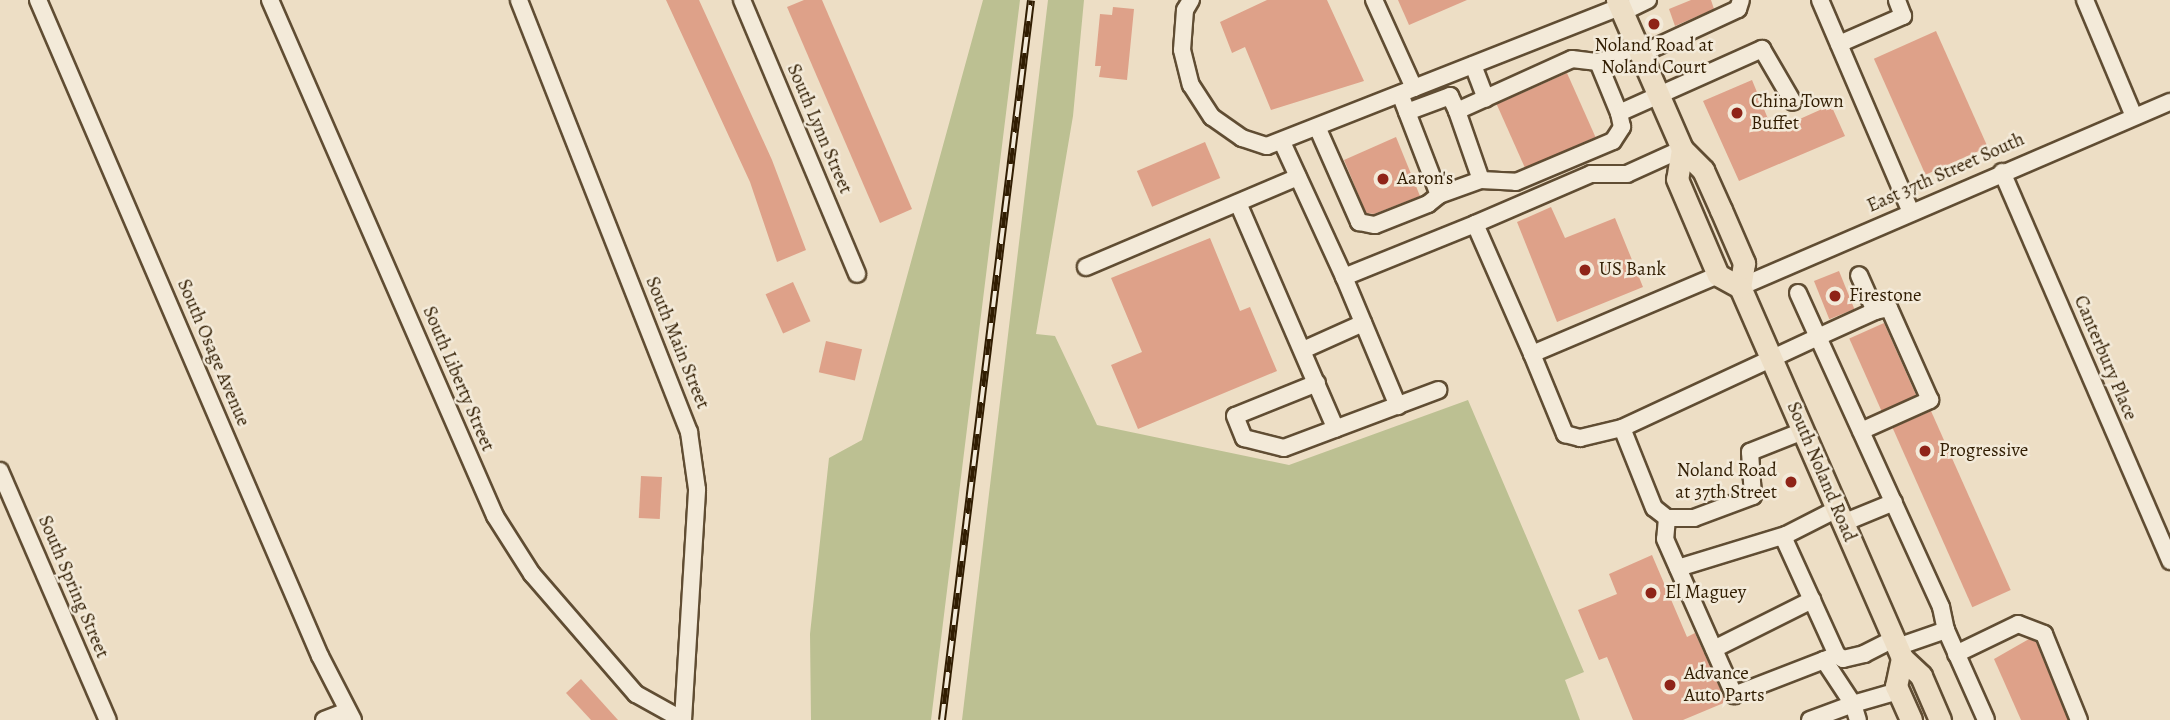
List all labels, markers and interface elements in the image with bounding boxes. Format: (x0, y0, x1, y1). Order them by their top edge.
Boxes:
marker: Noland Road at Noland Court (1646, 16, 1662, 32)
place label: Noland Road at Noland Court (1594, 35, 1714, 79)
street label: South Lynn Street (781, 61, 857, 197)
place label: China Town Buffet (1751, 91, 1844, 135)
marker: China Town Buffet (1729, 105, 1745, 121)
street label: East 37th Street South (1864, 128, 2028, 218)
place label: Aaron's (1397, 168, 1453, 190)
marker: Aaron's (1375, 171, 1391, 187)
place label: US Bank (1599, 259, 1666, 281)
marker: US Bank (1577, 262, 1593, 278)
street label: South Main Street (640, 274, 714, 412)
street label: South Osage Avenue (172, 276, 254, 430)
place label: Firestone (1849, 285, 1922, 307)
marker: Firestone (1827, 288, 1843, 304)
street label: Canterbury Place (2068, 292, 2142, 424)
street label: South Liberty Street (417, 303, 499, 455)
street label: South Noland Road (1781, 399, 1861, 545)
place label: Progressive (1939, 440, 2028, 462)
marker: Progressive (1917, 443, 1933, 459)
place label: Noland Road at 37th Street (1675, 460, 1777, 504)
marker: Noland Road at 37th Street (1783, 474, 1799, 490)
street label: South Spring Street (33, 512, 113, 662)
place label: El Maguey (1665, 582, 1746, 604)
marker: El Maguey (1643, 585, 1659, 601)
place label: Advance Auto Parts (1684, 663, 1765, 707)
marker: Advance Auto Parts (1662, 677, 1678, 693)

